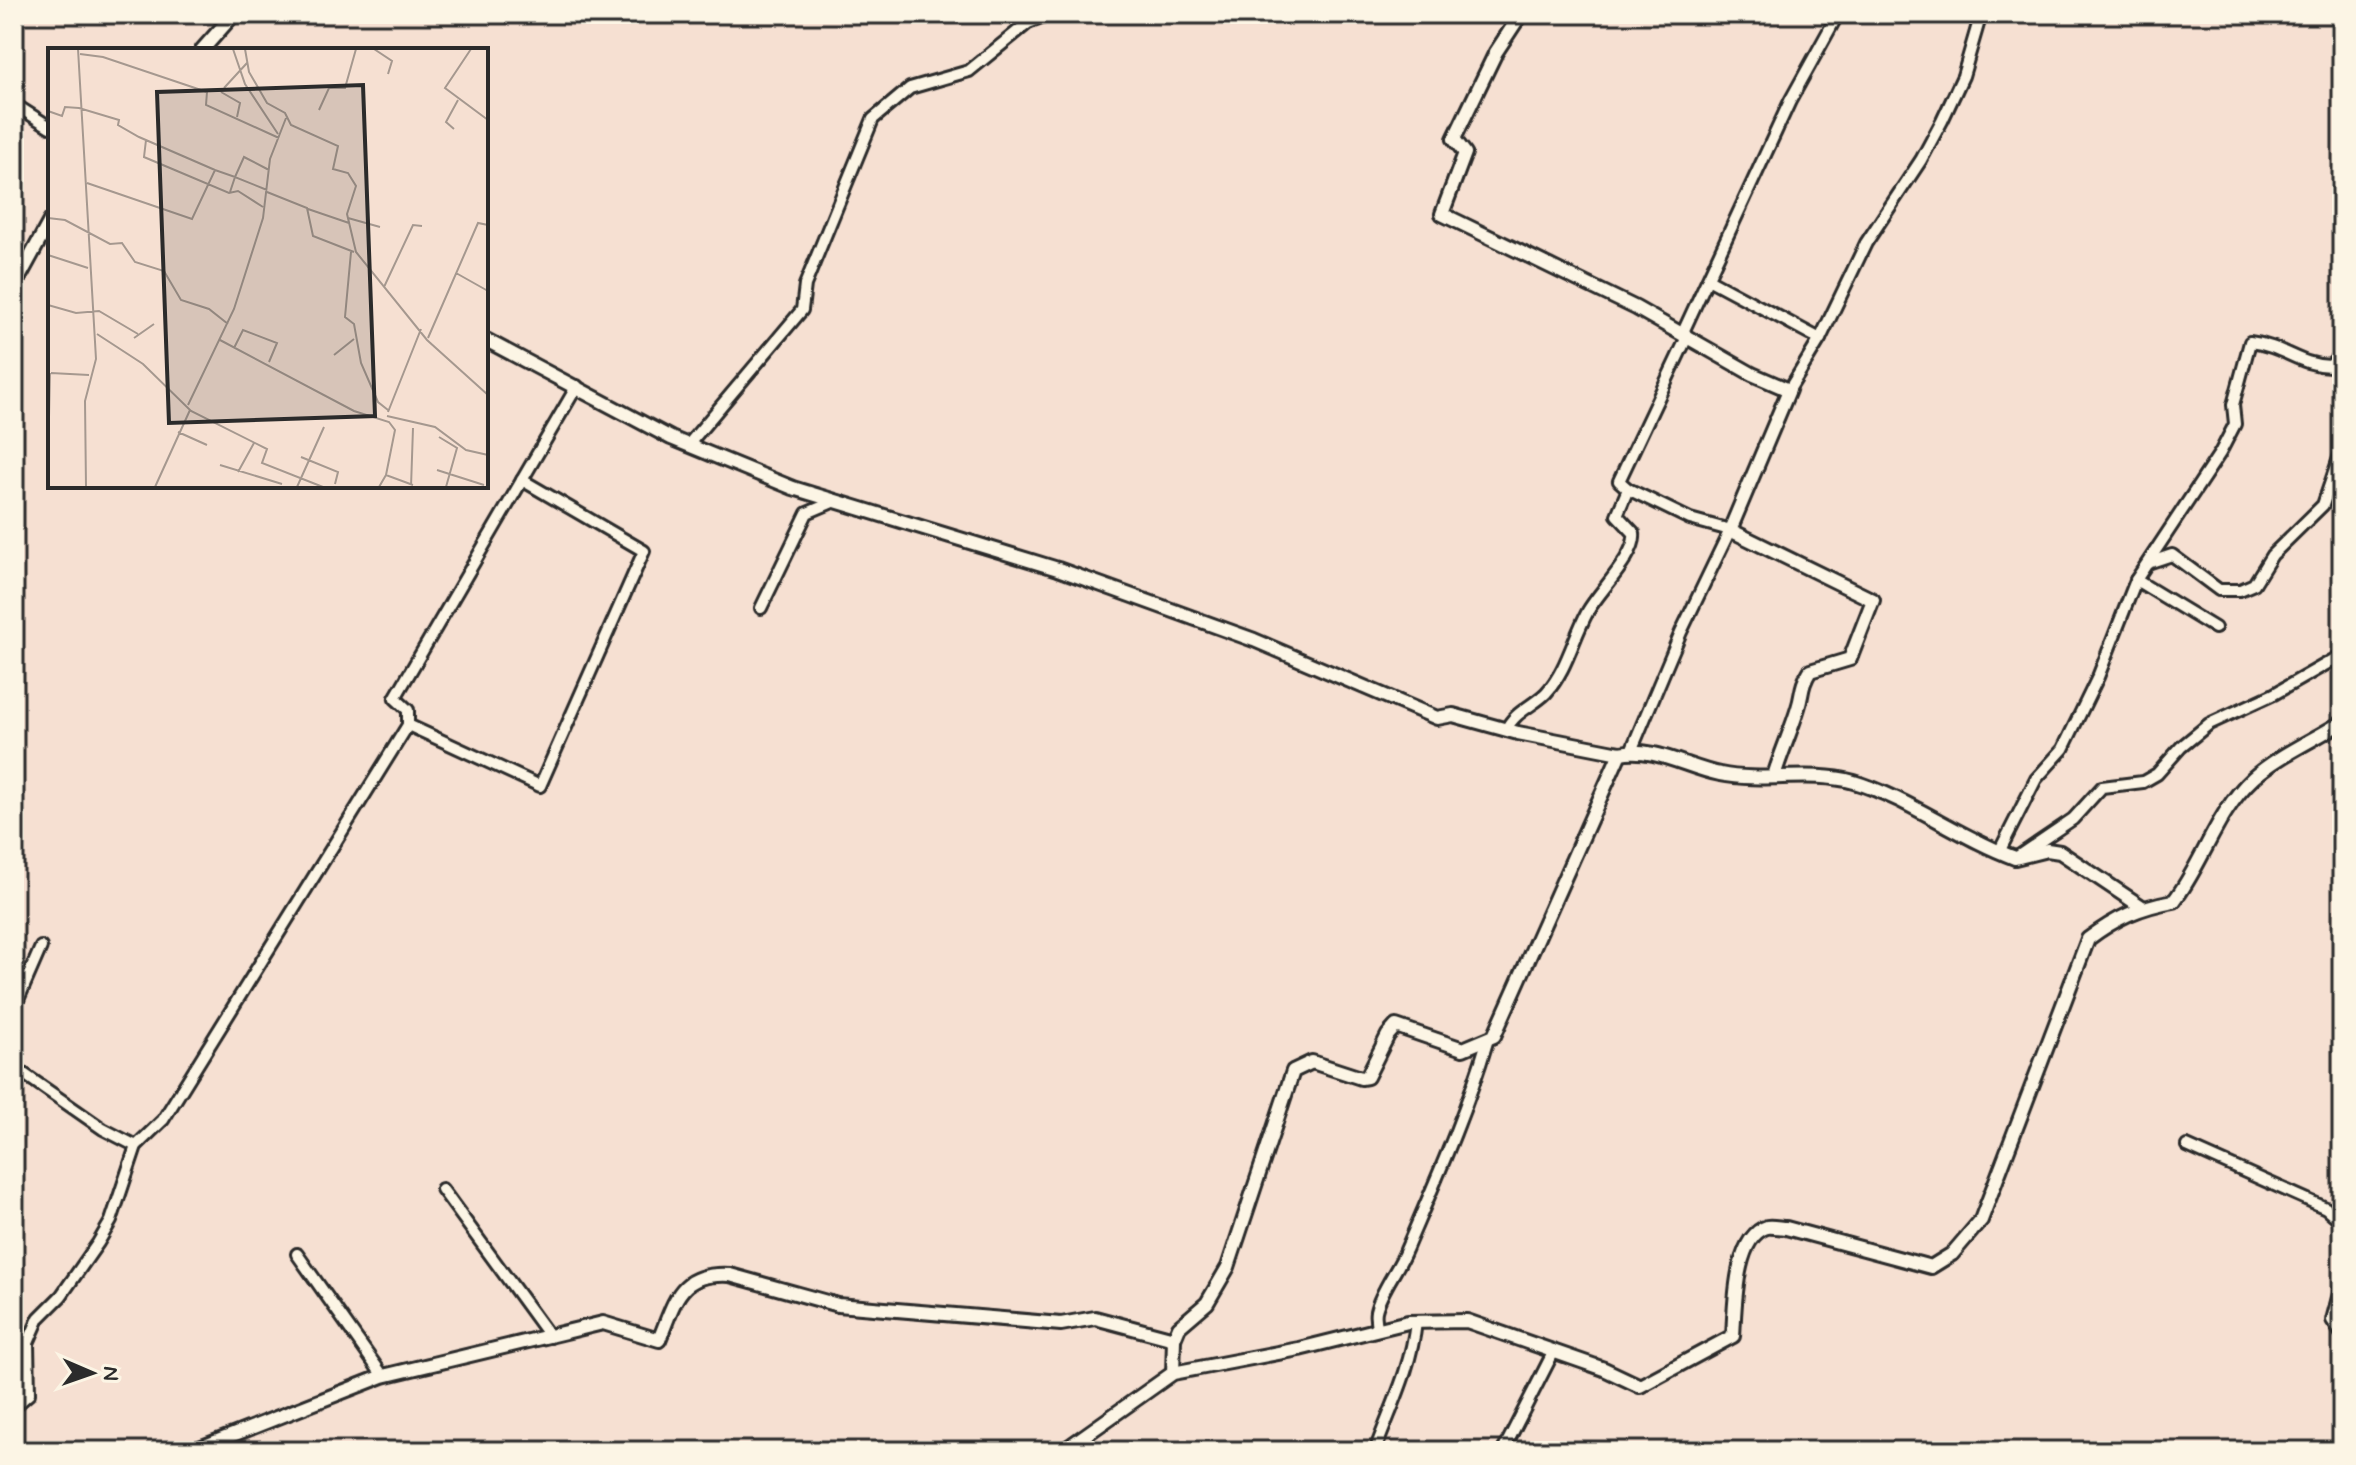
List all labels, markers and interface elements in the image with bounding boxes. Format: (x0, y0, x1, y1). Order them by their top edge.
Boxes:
inset map (48, 48, 488, 488)
north arrow (52, 1333, 132, 1413)
text: N (96, 1366, 124, 1381)

